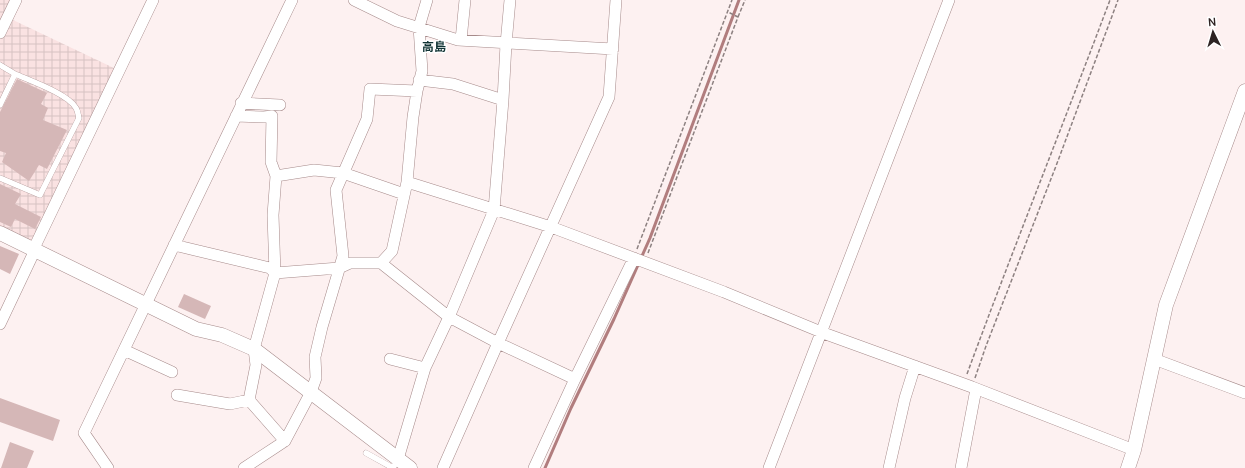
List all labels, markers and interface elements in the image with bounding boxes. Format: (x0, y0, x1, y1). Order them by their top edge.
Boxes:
north arrow (1193, 12, 1233, 52)
text: N (1207, 14, 1217, 29)
district label: 高島 (422, 38, 446, 55)

